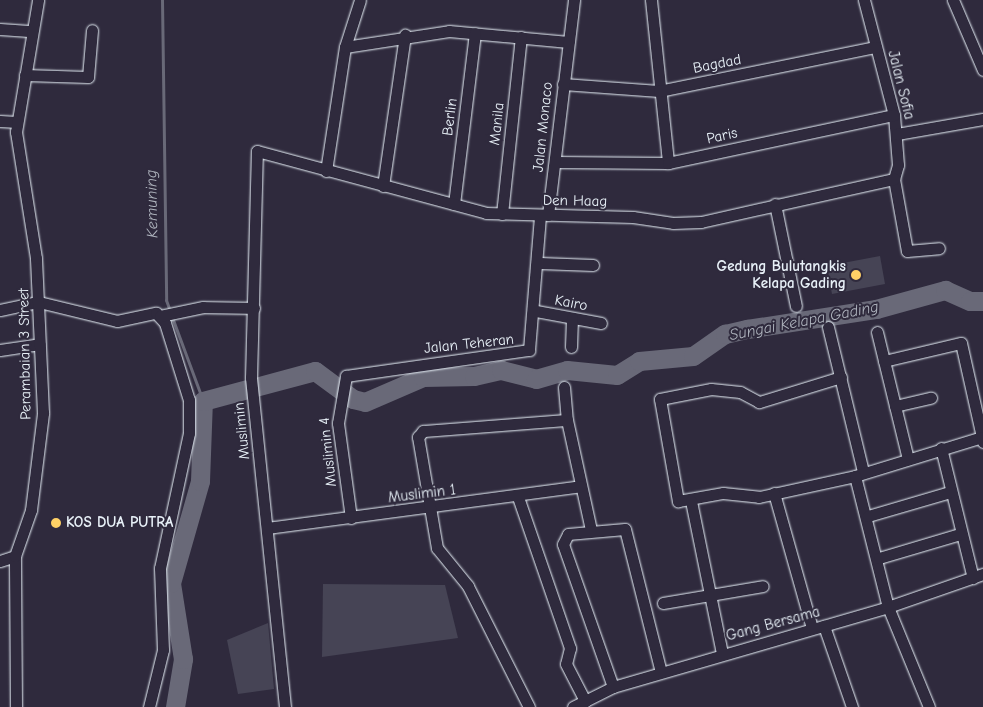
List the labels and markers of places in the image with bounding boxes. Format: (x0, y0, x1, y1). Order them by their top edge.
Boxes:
place label: Gedung Bulutangkis Kelapa Gading (717, 257, 846, 292)
marker: Gedung Bulutangkis Kelapa Gading (850, 269, 862, 281)
place label: KOS DUA PUTRA (66, 514, 173, 532)
marker: KOS DUA PUTRA (50, 517, 62, 529)

